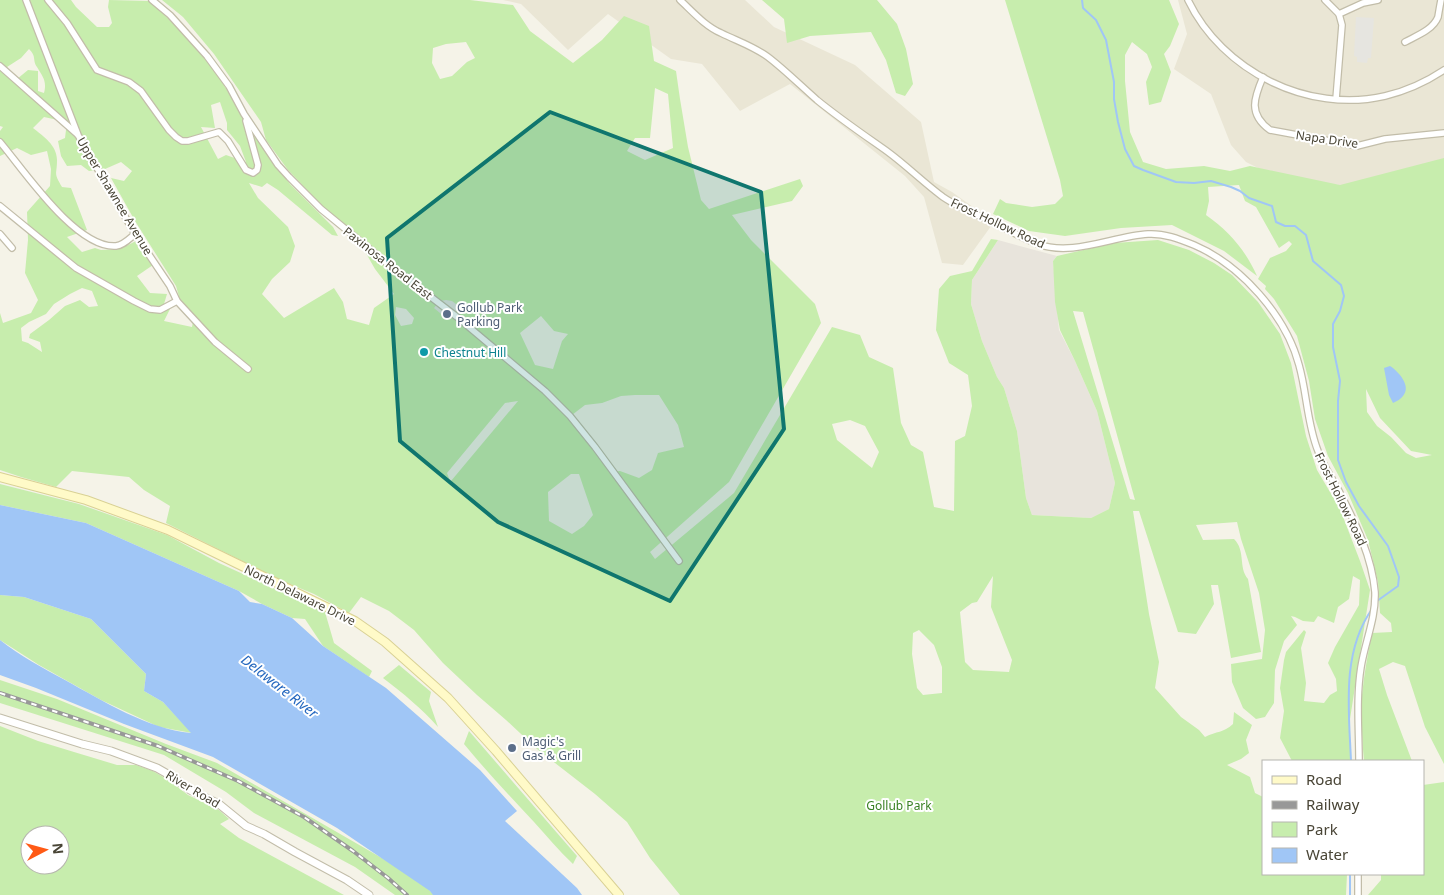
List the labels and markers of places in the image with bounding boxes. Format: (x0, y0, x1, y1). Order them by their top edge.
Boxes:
place label: Gollub Park Parking (457, 299, 523, 330)
marker: Gollub Park Parking (441, 308, 453, 320)
place label: Chestnut Hill (434, 344, 506, 361)
marker: Chestnut Hill (418, 346, 430, 358)
place label: Magic's Gas & Grill (522, 733, 581, 764)
marker: Magic's Gas & Grill (506, 742, 518, 754)

